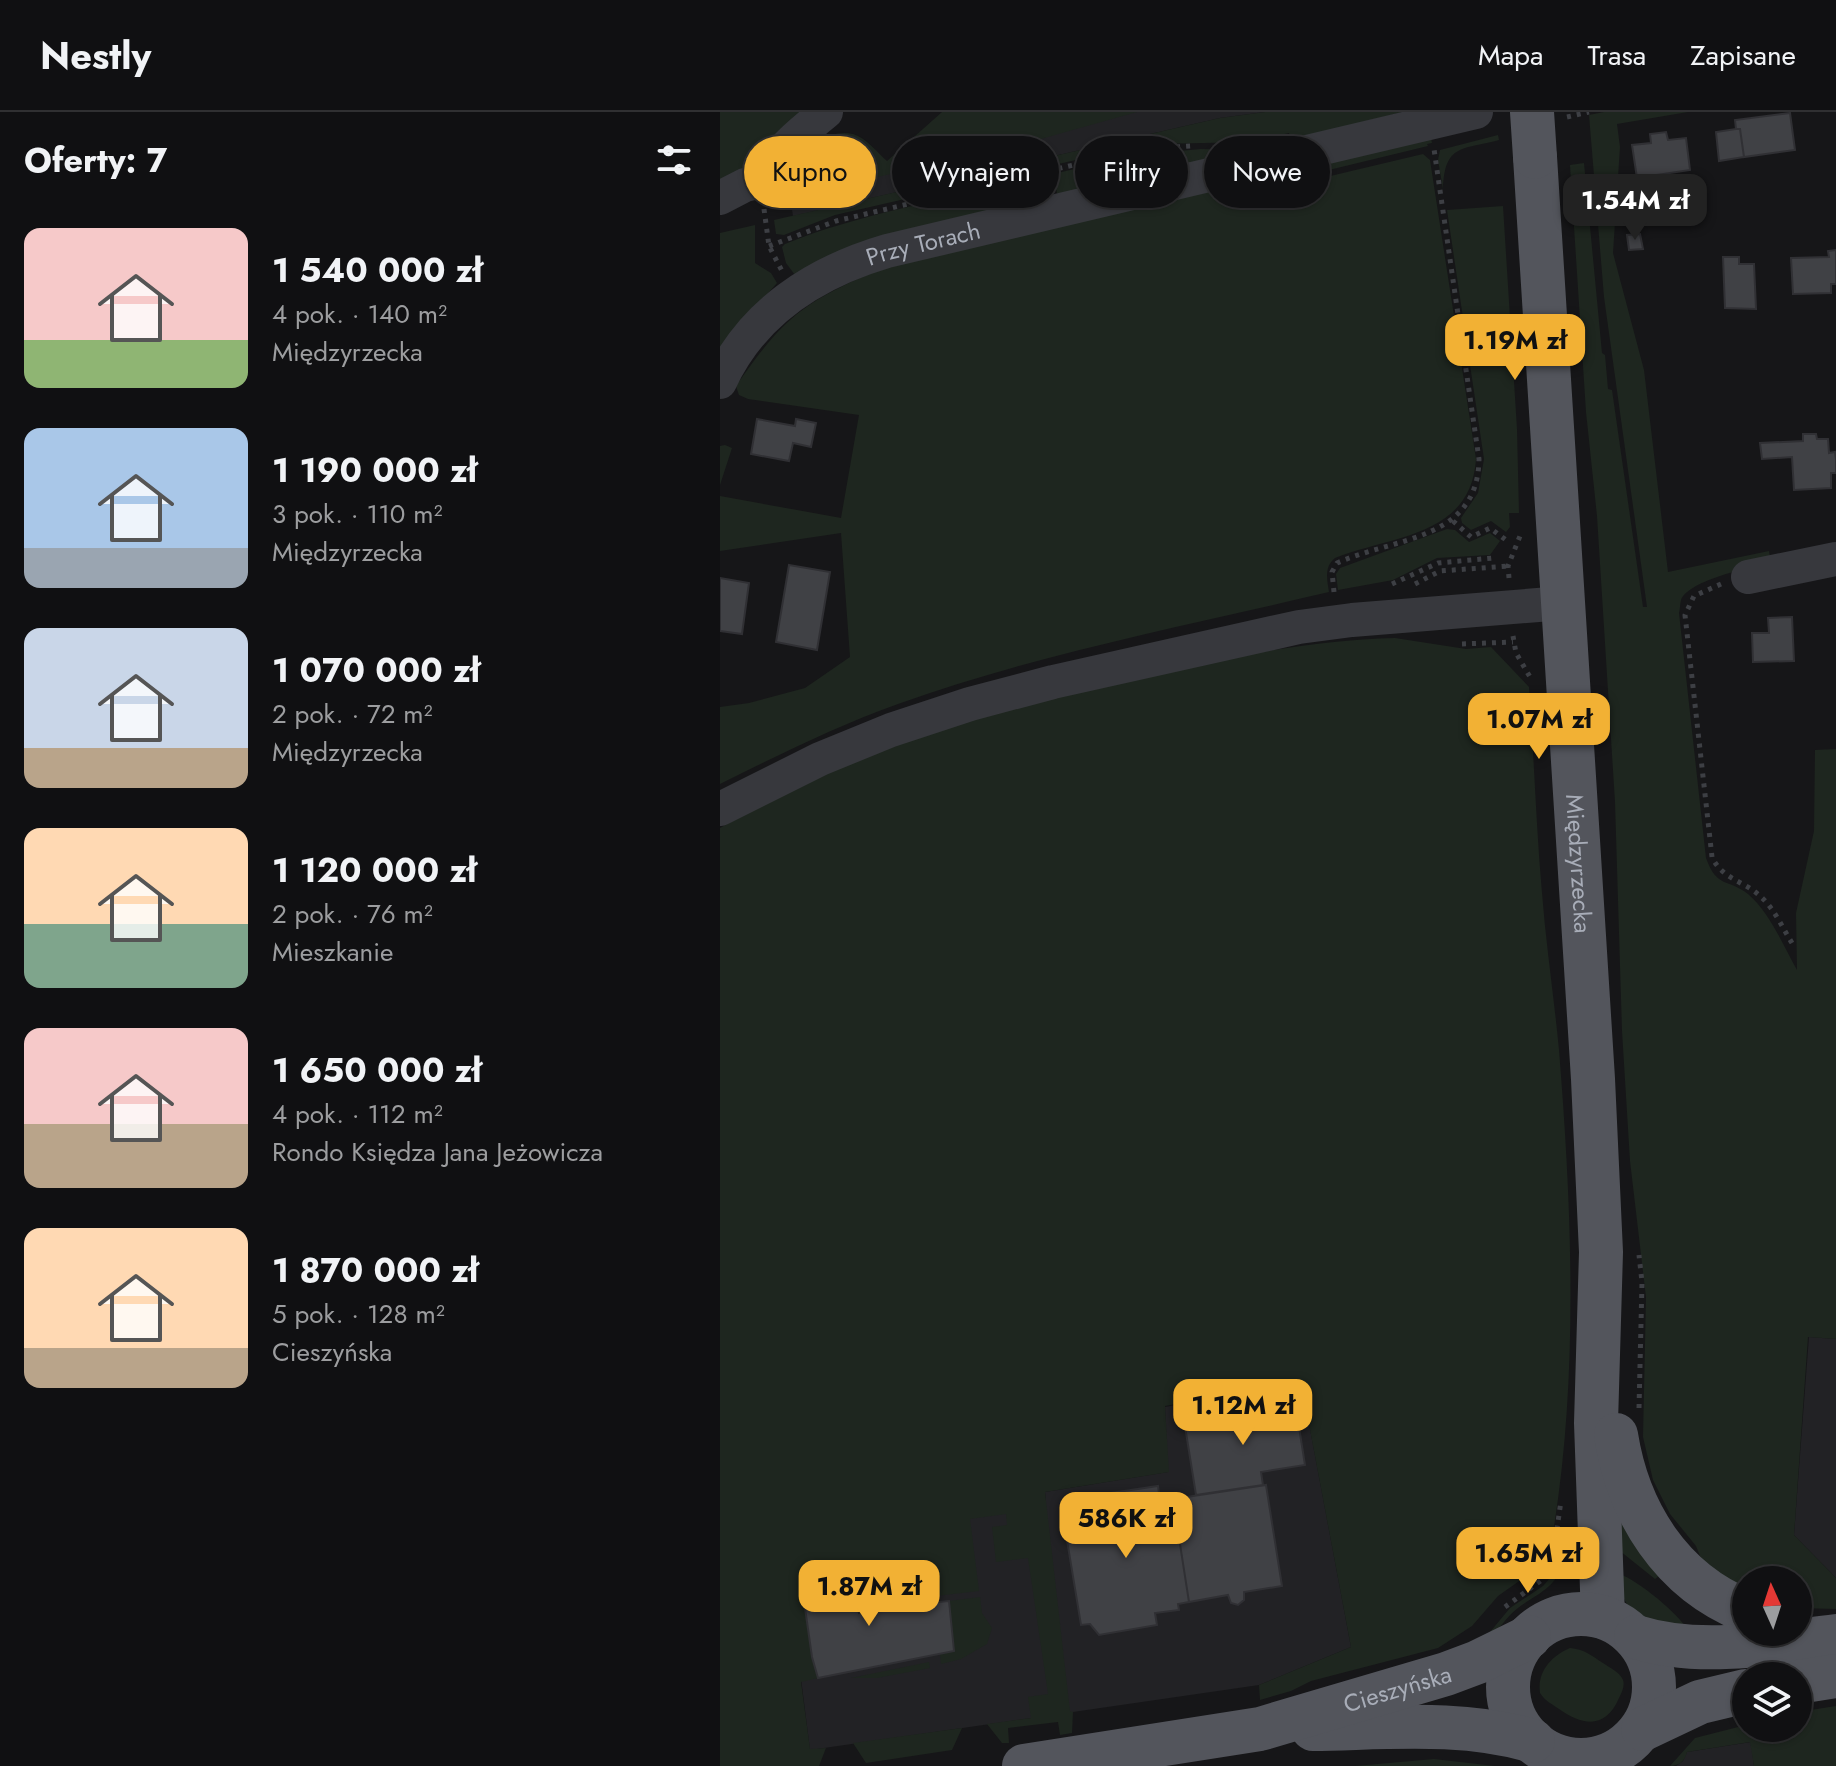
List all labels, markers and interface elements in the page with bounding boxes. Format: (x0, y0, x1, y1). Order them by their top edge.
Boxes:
text: Nestly (40, 28, 151, 83)
text: Mapa (1478, 35, 1544, 76)
text: Trasa (1588, 35, 1646, 76)
text: Zapisane (1690, 35, 1796, 76)
text: Oferty: 7 (24, 136, 167, 185)
chip: Kupno (744, 136, 876, 208)
chip: Wynajem (892, 136, 1059, 208)
chip: Filtry (1075, 136, 1188, 208)
chip: Nowe (1204, 136, 1330, 208)
icon: filters (652, 138, 696, 182)
pin: 1.54M zł (1552, 174, 1718, 242)
text: 1.54M zł (1581, 181, 1689, 219)
street label: Przy Torach (861, 212, 984, 274)
text: 1 540 000 zł (272, 246, 483, 295)
icon: home (88, 260, 184, 356)
text: 4 pok. · 140 m² (272, 295, 447, 333)
pin: 1.19M zł (1432, 314, 1598, 382)
text: 1.19M zł (1463, 321, 1567, 359)
text: Międzyrzecka (272, 333, 423, 371)
text: 1 190 000 zł (272, 446, 477, 495)
icon: home (88, 460, 184, 556)
text: 3 pok. · 110 m² (272, 495, 443, 533)
text: Międzyrzecka (272, 533, 423, 571)
text: 1 070 000 zł (272, 646, 480, 695)
icon: home (88, 660, 184, 756)
pin: 1.07M zł (1456, 693, 1622, 761)
text: 2 pok. · 72 m² (272, 695, 433, 733)
text: 1.07M zł (1486, 700, 1592, 738)
text: Międzyrzecka (272, 733, 423, 771)
street label: Międzyrzecka (1558, 793, 1601, 934)
text: 1 120 000 zł (272, 846, 476, 895)
icon: home (88, 860, 184, 956)
text: 2 pok. · 76 m² (272, 895, 433, 933)
text: Mieszkanie (272, 933, 393, 971)
text: 1 650 000 zł (272, 1046, 482, 1095)
icon: home (88, 1060, 184, 1156)
text: 4 pok. · 112 m² (272, 1095, 443, 1133)
text: Rondo Księdza Jana Jeżowicza (272, 1133, 603, 1171)
text: 1 870 000 zł (272, 1246, 478, 1295)
icon: home (88, 1260, 184, 1356)
text: 5 pok. · 128 m² (272, 1295, 445, 1333)
text: Cieszyńska (272, 1333, 392, 1371)
pin: 1.12M zł (1160, 1379, 1326, 1447)
text: 1.12M zł (1191, 1386, 1295, 1424)
pin: 586K zł (1052, 1492, 1200, 1560)
text: 586K zł (1077, 1499, 1175, 1537)
pin: 1.65M zł (1445, 1527, 1611, 1595)
text: 1.65M zł (1474, 1534, 1582, 1572)
pin: 1.87M zł (786, 1560, 952, 1628)
north arrow (1732, 1566, 1812, 1646)
map controls (1732, 1566, 1812, 1742)
text: 1.87M zł (817, 1567, 921, 1605)
street label: Cieszyńska (1339, 1656, 1455, 1721)
button: layers (1732, 1662, 1812, 1742)

